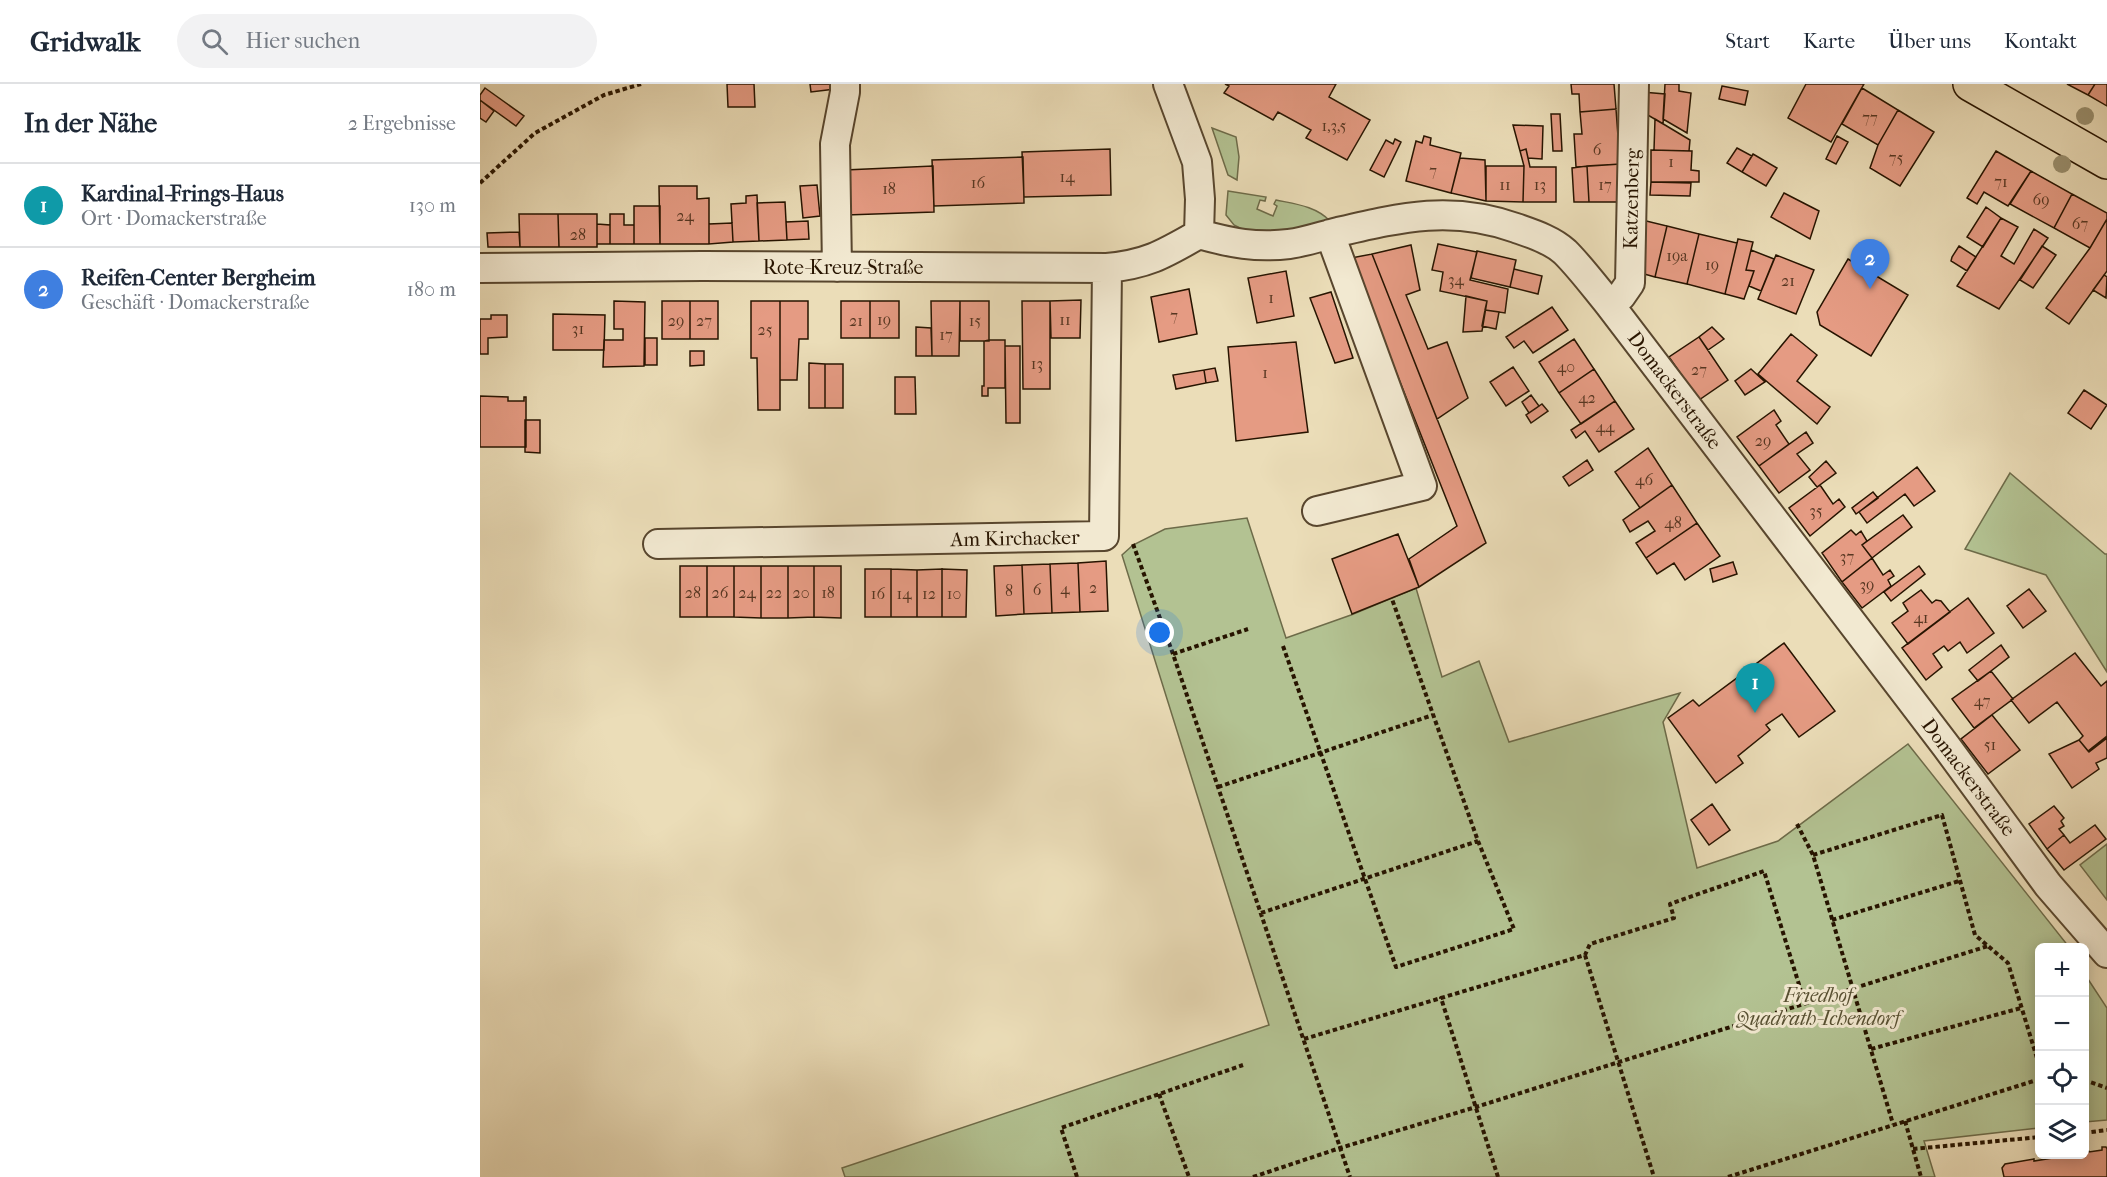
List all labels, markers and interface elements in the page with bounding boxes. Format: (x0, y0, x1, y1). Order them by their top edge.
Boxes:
search box (177, 14, 597, 68)
text: Gridwalk (30, 25, 141, 58)
icon: search (198, 25, 231, 58)
text: Hier suchen (246, 28, 360, 54)
text: Start (1725, 29, 1770, 53)
text: Karte (1803, 29, 1855, 53)
text: Über uns (1888, 29, 1971, 53)
text: Kontakt (2004, 29, 2077, 53)
text: In der Nähe (24, 108, 157, 139)
house number: 77 (1862, 108, 1878, 127)
text: 2 Ergebnisse (348, 112, 456, 135)
house number: 1,3,5 (1321, 116, 1347, 135)
house number: 6 (1593, 140, 1602, 159)
street label: Katzenberg (1619, 148, 1644, 250)
house number: 75 (1889, 148, 1903, 167)
house number: 1 (1668, 152, 1674, 171)
house number: 7 (1429, 161, 1437, 180)
house number: 14 (1059, 167, 1075, 186)
house number: 71 (1994, 172, 2008, 191)
house number: 16 (971, 173, 985, 192)
house number: 11 (1499, 175, 1511, 194)
house number: 13 (1534, 175, 1546, 194)
house number: 17 (1598, 175, 1612, 194)
house number: 18 (882, 179, 896, 198)
text: Kardinal-Frings-Haus (81, 181, 284, 207)
house number: 69 (2032, 190, 2050, 209)
text: 1 (40, 194, 47, 217)
text: 130 m (409, 194, 456, 217)
house number: 24 (676, 206, 694, 225)
text: Ort · Domackerstraße (81, 207, 267, 230)
house number: 67 (2072, 214, 2088, 233)
house number: 28 (570, 225, 586, 244)
pin: 2 (1850, 240, 1890, 289)
house number: 19a (1666, 246, 1688, 265)
house number: 19 (1705, 255, 1719, 274)
street label: Rote-Kreuz-Straße (763, 256, 923, 279)
text: Reifen-Center Bergheim (81, 265, 316, 291)
house number: 34 (1448, 270, 1465, 289)
house number: 21 (1781, 271, 1795, 290)
text: 2 (38, 278, 49, 301)
text: 180 m (407, 278, 456, 301)
house number: 1 (1268, 288, 1274, 307)
text: Geschäft · Domackerstraße (81, 291, 310, 314)
house number: 7 (1170, 306, 1178, 325)
house number: 19 (877, 310, 891, 329)
house number: 11 (1059, 310, 1071, 329)
house number: 29 (668, 311, 684, 330)
house number: 27 (696, 311, 712, 330)
house number: 21 (849, 311, 863, 330)
house number: 15 (969, 311, 981, 330)
house number: 31 (572, 319, 584, 338)
house number: 25 (757, 320, 773, 339)
house number: 17 (939, 325, 953, 344)
street label: Domackerstraße (1623, 327, 1726, 454)
house number: 13 (1031, 354, 1043, 373)
house number: 40 (1557, 357, 1575, 376)
house number: 27 (1691, 360, 1707, 379)
house number: 1 (1262, 363, 1268, 382)
house number: 42 (1578, 388, 1596, 407)
house number: 44 (1596, 417, 1615, 436)
house number: 29 (1755, 431, 1771, 450)
house number: 46 (1635, 470, 1653, 489)
house number: 35 (1809, 501, 1823, 520)
house number: 48 (1664, 513, 1682, 532)
street label: Am Kirchacker (949, 526, 1080, 551)
house number: 37 (1840, 547, 1854, 566)
house number: 39 (1860, 575, 1874, 594)
house number: 2 (1089, 578, 1097, 597)
house number: 4 (1060, 579, 1070, 598)
house number: 6 (1033, 580, 1042, 599)
house number: 8 (1005, 581, 1013, 600)
house number: 28 (685, 583, 701, 602)
house number: 26 (712, 583, 729, 602)
house number: 24 (738, 583, 756, 602)
house number: 22 (766, 583, 782, 602)
house number: 20 (792, 583, 810, 602)
house number: 18 (821, 583, 835, 602)
house number: 16 (871, 584, 885, 603)
house number: 14 (896, 584, 912, 603)
house number: 12 (922, 584, 936, 603)
house number: 10 (947, 584, 961, 603)
house number: 41 (1913, 608, 1929, 627)
your location (1145, 618, 1174, 647)
pin: 1 (1736, 664, 1774, 713)
house number: 47 (1974, 691, 1991, 710)
street label: Domackerstraße (1917, 714, 2020, 841)
house number: 51 (1984, 735, 1996, 754)
map controls (2035, 943, 2089, 1159)
button: + (2035, 943, 2089, 997)
park label: Friedhof Quadrath-Ichendorf (1735, 984, 1904, 1031)
button: − (2035, 997, 2089, 1051)
button: locate (2035, 1051, 2089, 1105)
button: layers (2035, 1105, 2089, 1159)

